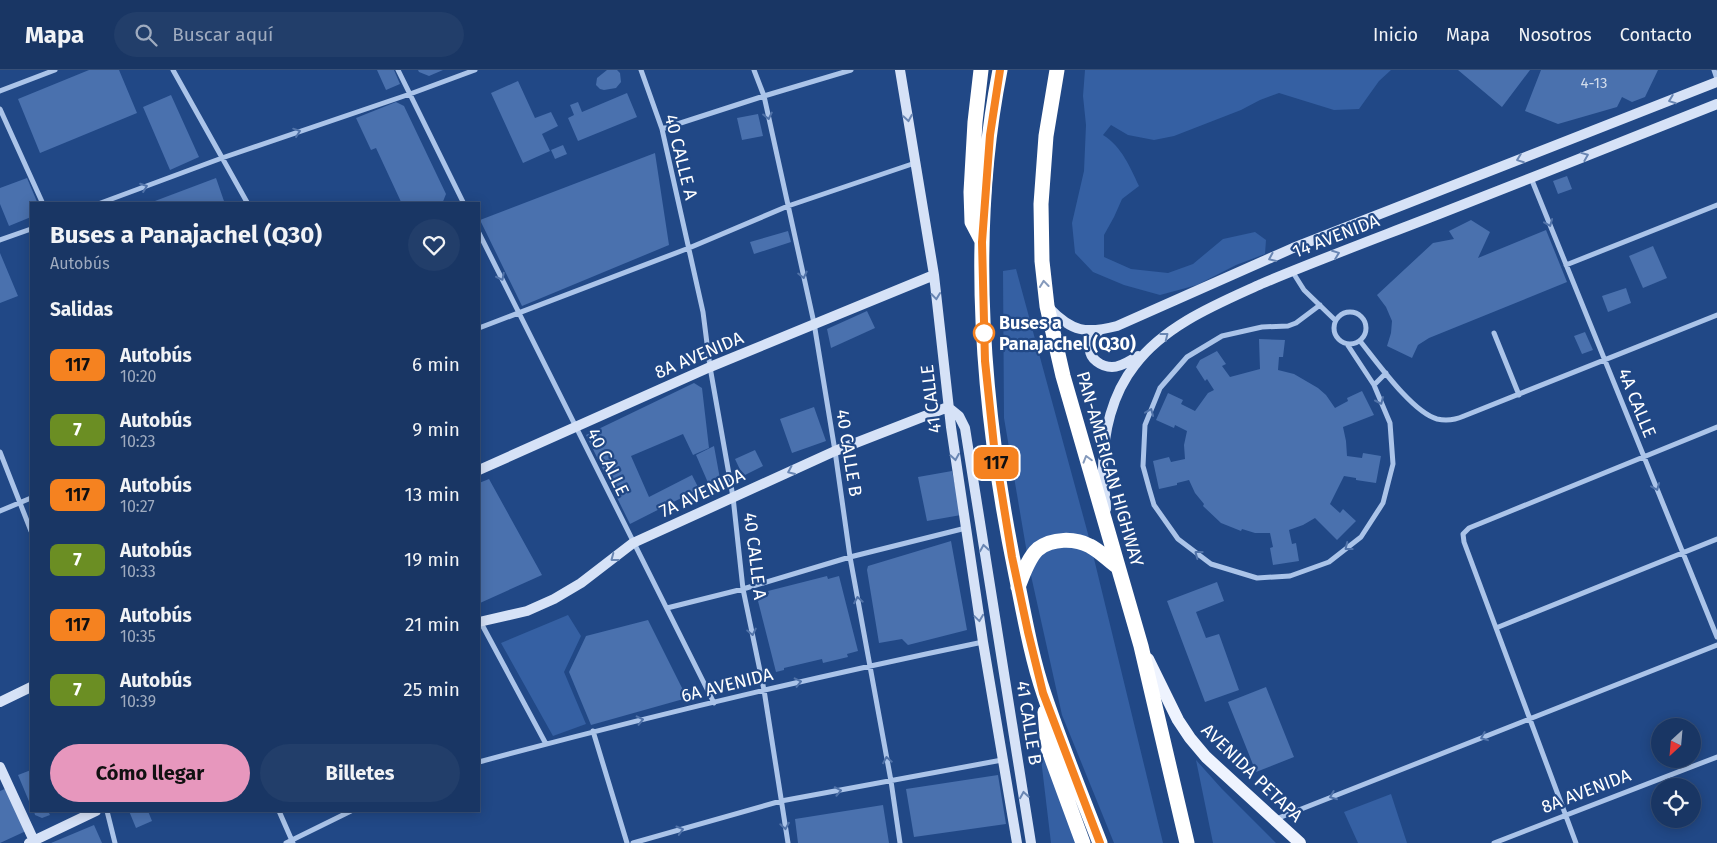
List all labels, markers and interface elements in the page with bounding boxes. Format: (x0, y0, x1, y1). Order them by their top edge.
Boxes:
search box (114, 12, 464, 57)
text: Mapa (25, 21, 84, 49)
icon: search (132, 21, 160, 49)
text: Buscar aquí (172, 23, 273, 46)
text: Inicio (1373, 24, 1418, 46)
text: Mapa (1446, 24, 1490, 46)
text: Nosotros (1518, 24, 1592, 46)
text: Contacto (1620, 24, 1692, 46)
house number: 4-13 (1581, 74, 1607, 92)
one-way arrow (1668, 94, 1676, 104)
street label: 40 CALLE A (660, 112, 702, 203)
one-way arrow (763, 112, 773, 121)
one-way arrow (902, 114, 912, 122)
one-way arrow (293, 128, 301, 138)
one-way arrow (1580, 152, 1589, 163)
one-way arrow (1517, 153, 1525, 163)
one-way arrow (139, 183, 148, 193)
street label: 14 AVENIDA (1289, 209, 1383, 263)
one-way arrow (1543, 218, 1553, 227)
button: heart (408, 219, 460, 271)
text: Buses a Panajachel (Q30) (50, 221, 322, 249)
one-way arrow (1331, 250, 1340, 260)
one-way arrow (1268, 251, 1277, 262)
text: Autobús (50, 254, 110, 273)
one-way arrow (797, 271, 808, 280)
one-way arrow (494, 272, 505, 281)
one-way arrow (1039, 280, 1050, 288)
one-way arrow (930, 292, 941, 300)
text: Salidas (50, 298, 113, 321)
place label: Buses a Panajachel (Q30) (999, 312, 1136, 355)
marker: Buses a Panajachel (Q30) (973, 322, 995, 344)
street label: 8A AVENIDA (651, 326, 747, 383)
one-way arrow (1159, 333, 1168, 342)
text: Autobús (120, 344, 192, 367)
text: 6 min (412, 353, 460, 376)
text: 117 (65, 354, 90, 376)
street label: 41 CALLE (916, 363, 946, 435)
street label: 4A CALLE (1613, 365, 1661, 441)
text: 10:20 (120, 367, 157, 386)
street label: PAN-AMERICAN HIGHWAY (1072, 369, 1148, 569)
one-way arrow (1374, 396, 1385, 405)
street label: 40 CALLE B (831, 408, 867, 498)
one-way arrow (1144, 408, 1155, 417)
text: Autobús (120, 409, 192, 432)
text: 9 min (412, 418, 460, 441)
text: 7 (73, 419, 82, 441)
street label: 40 CALLE (582, 425, 634, 499)
text: 10:23 (120, 432, 156, 451)
line badge: 117 (967, 447, 1025, 479)
text: 117 (984, 452, 1008, 474)
one-way arrow (949, 454, 960, 462)
one-way arrow (1083, 455, 1093, 464)
street label: 7A AVENIDA (656, 463, 749, 522)
one-way arrow (787, 464, 796, 475)
text: Autobús (120, 474, 192, 497)
one-way arrow (1650, 482, 1661, 491)
text: 13 min (404, 483, 460, 506)
text: 117 (65, 484, 90, 506)
text: 10:27 (120, 497, 155, 516)
street label: 40 CALLE A (739, 511, 771, 601)
text: Autobús (120, 539, 192, 562)
one-way arrow (1345, 542, 1354, 550)
one-way arrow (980, 544, 990, 552)
text: 19 min (404, 548, 460, 571)
text: 7 (73, 549, 82, 571)
one-way arrow (611, 552, 620, 560)
one-way arrow (1195, 552, 1204, 560)
text: 10:33 (120, 562, 156, 581)
one-way arrow (853, 596, 864, 605)
text: Autobús (120, 604, 192, 627)
text: 21 min (405, 613, 460, 636)
text: 117 (65, 614, 90, 636)
one-way arrow (974, 614, 984, 622)
text: 10:35 (120, 627, 156, 646)
one-way arrow (746, 627, 757, 636)
street label: 6A AVENIDA (679, 663, 776, 707)
text: Autobús (120, 669, 192, 692)
one-way arrow (794, 677, 803, 688)
text: 25 min (403, 678, 460, 701)
text: 7 (73, 679, 82, 701)
street label: 41 CALLE B (1012, 679, 1047, 767)
text: 10:39 (120, 692, 156, 711)
one-way arrow (636, 715, 645, 726)
north arrow (1651, 718, 1701, 768)
map controls (1651, 718, 1701, 828)
street label: AVENIDA PETAPA (1197, 719, 1308, 827)
one-way arrow (1480, 731, 1489, 741)
button: Cómo llegar (50, 744, 250, 802)
button: Billetes (260, 744, 460, 802)
one-way arrow (883, 756, 893, 765)
street label: 8A AVENIDA (1538, 764, 1634, 818)
button: locate (1651, 778, 1701, 828)
one-way arrow (833, 786, 842, 796)
one-way arrow (1019, 790, 1029, 799)
one-way arrow (1329, 790, 1338, 801)
one-way arrow (779, 822, 789, 831)
one-way arrow (676, 825, 684, 835)

